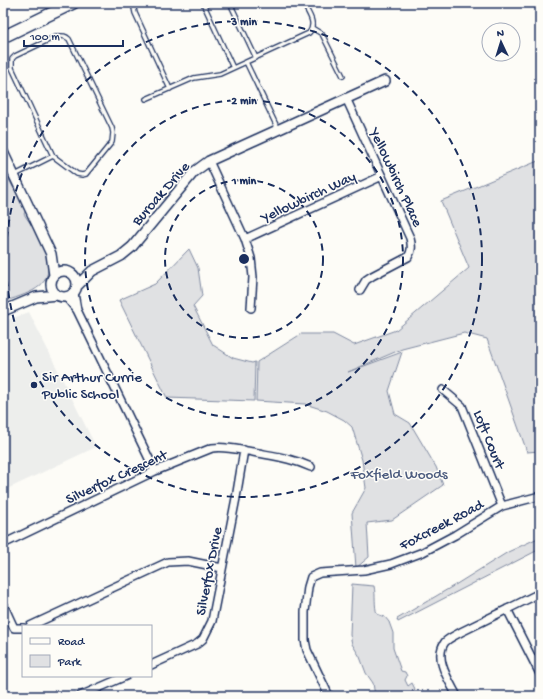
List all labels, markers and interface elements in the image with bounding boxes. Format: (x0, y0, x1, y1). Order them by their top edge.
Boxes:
text: 3 min (230, 16, 257, 30)
scale bar (24, 22, 123, 48)
north arrow (481, 22, 521, 62)
text: N (496, 28, 504, 40)
text: 100 m (29, 31, 60, 45)
text: 2 min (231, 95, 257, 109)
street label: Yellowbirch Place (364, 124, 426, 230)
street label: Buroak Drive (128, 158, 194, 231)
street label: Yellowbirch Way (257, 168, 360, 228)
text: 1 min (231, 175, 257, 189)
centre of rings (237, 252, 251, 266)
place label: Sir Arthur Currie Public School (41, 369, 142, 404)
marker: Sir Arthur Currie Public School (29, 380, 39, 390)
street label: Loft Court (468, 408, 509, 474)
street label: Silverfox Crescent (63, 446, 172, 509)
park label: Foxfield Woods (349, 466, 448, 484)
street label: Foxcreek Road (396, 496, 488, 556)
street label: Silverfox Drive (193, 525, 227, 617)
legend (22, 625, 152, 677)
text: Road (58, 636, 85, 650)
text: Park (57, 656, 83, 670)

